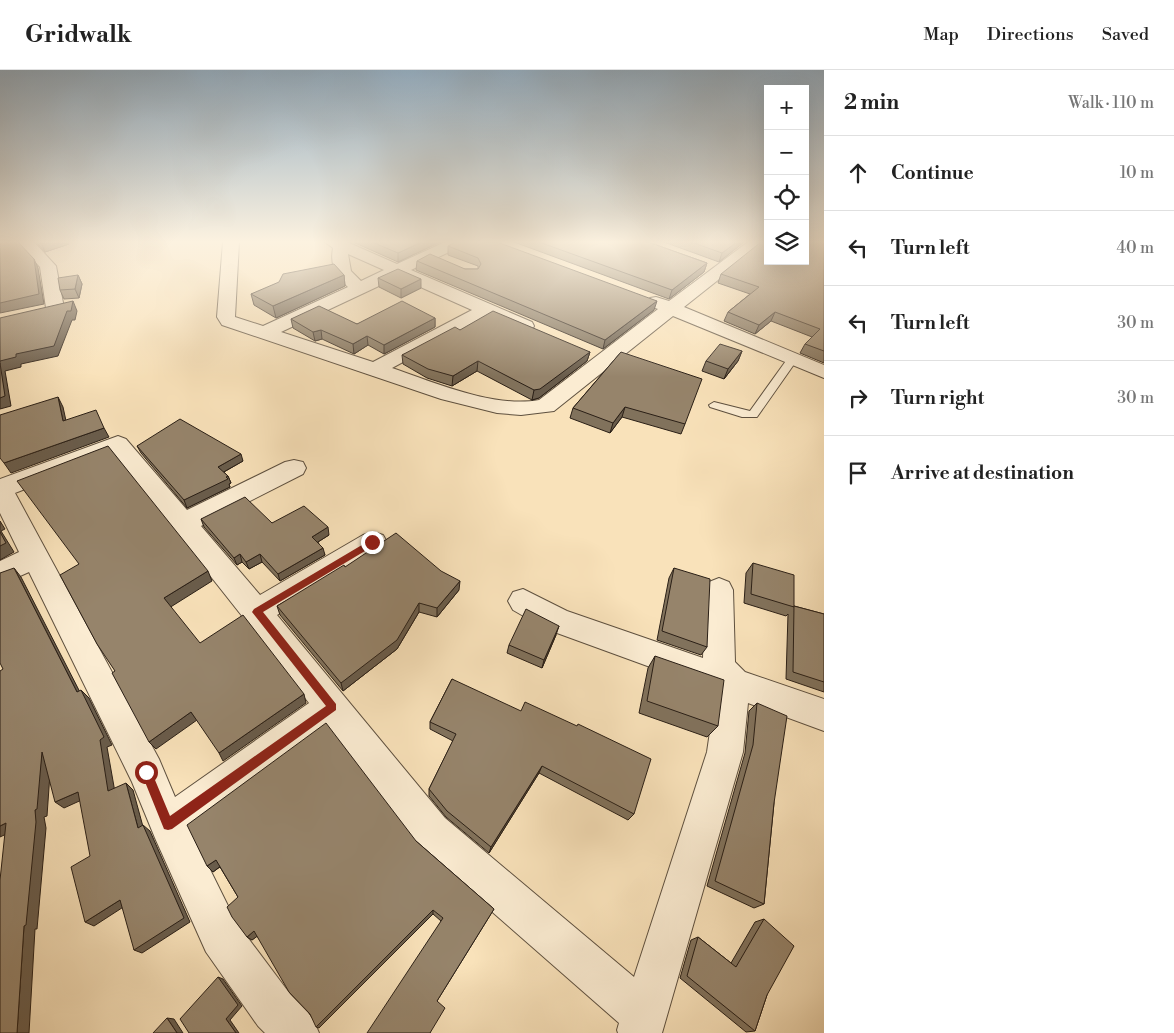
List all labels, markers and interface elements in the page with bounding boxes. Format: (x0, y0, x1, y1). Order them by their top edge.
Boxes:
text: Gridwalk (25, 20, 132, 50)
text: Map (923, 23, 959, 46)
text: Directions (987, 23, 1074, 46)
text: Saved (1102, 23, 1149, 46)
map controls (764, 85, 809, 265)
button: + (764, 85, 809, 130)
text: 2 min (844, 90, 899, 116)
text: Walk · 110 m (1068, 93, 1154, 113)
button: − (764, 130, 809, 175)
icon: ahead (844, 159, 872, 187)
text: Continue (891, 161, 974, 185)
text: 10 m (1120, 163, 1154, 183)
button: locate (764, 175, 809, 220)
button: layers (764, 220, 809, 265)
icon: left (844, 234, 872, 262)
text: Turn left (891, 236, 970, 260)
text: 40 m (1117, 238, 1154, 258)
icon: left (844, 309, 872, 337)
text: Turn left (891, 311, 970, 335)
text: 30 m (1117, 313, 1154, 333)
icon: right (844, 384, 872, 412)
text: Turn right (891, 386, 984, 410)
text: 30 m (1117, 388, 1154, 408)
icon: arrive (844, 459, 872, 487)
text: Arrive at destination (891, 461, 1074, 485)
route end (361, 531, 384, 554)
route start (135, 761, 158, 784)

